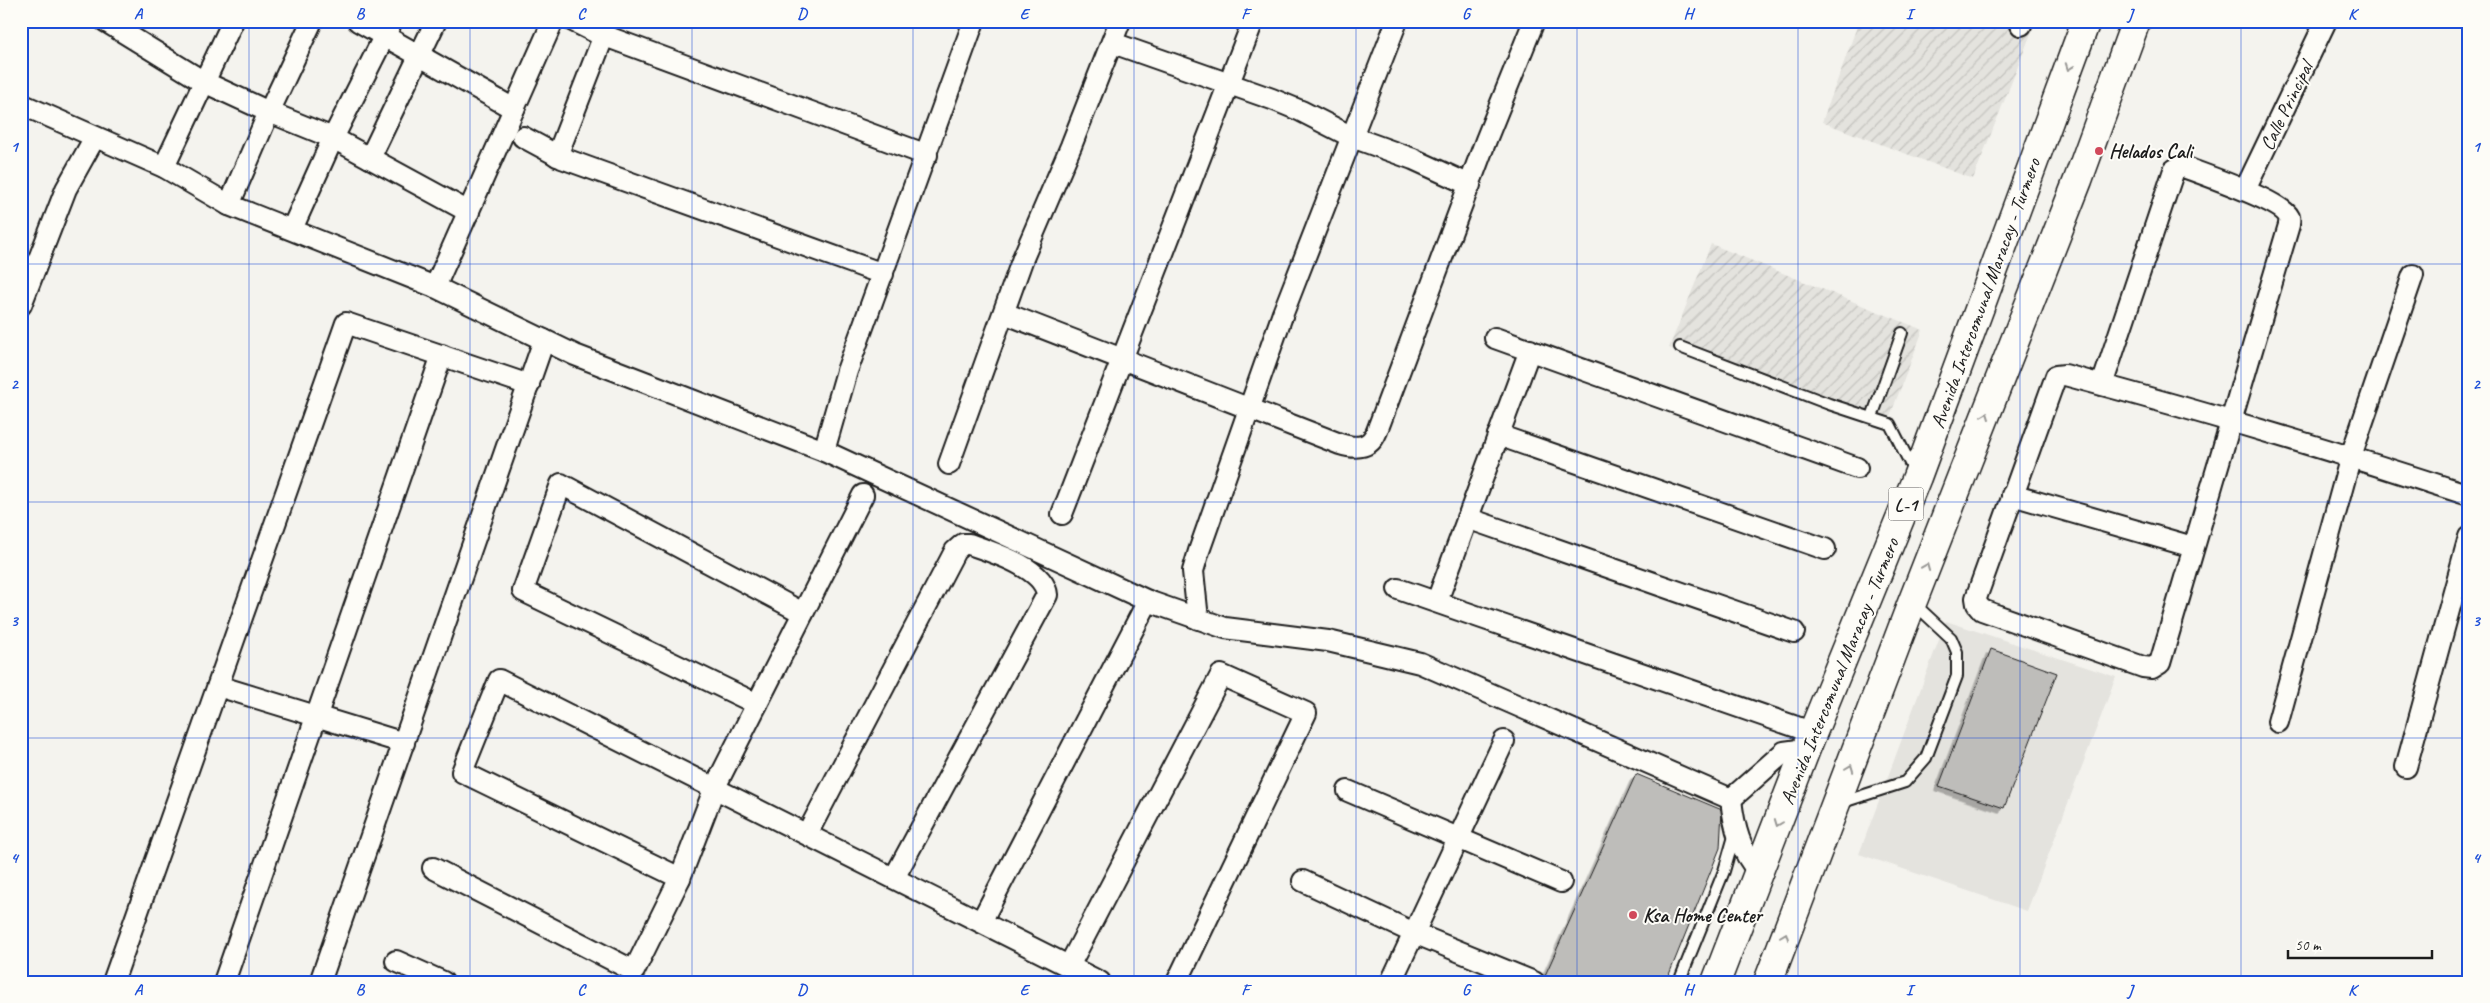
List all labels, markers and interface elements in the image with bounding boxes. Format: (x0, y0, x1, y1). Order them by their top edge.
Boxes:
text: A (134, 4, 144, 24)
text: B (356, 4, 366, 24)
text: C (577, 4, 587, 24)
text: D (797, 4, 808, 24)
text: E (1020, 4, 1031, 24)
text: F (1241, 4, 1252, 24)
text: G (1462, 4, 1472, 24)
text: H (1683, 4, 1695, 24)
text: I (1906, 4, 1916, 24)
text: J (2126, 4, 2135, 24)
text: K (2348, 4, 2360, 24)
street label: Calle Principal (2254, 55, 2320, 154)
one-way arrow (2065, 62, 2075, 71)
text: 1 (10, 137, 19, 157)
text: 1 (2472, 137, 2481, 157)
place label: Helados Cali (2109, 139, 2195, 164)
marker: Helados Cali (2093, 145, 2105, 157)
street label: Avenida Intercomunal Maracay - Turmero (1925, 154, 2046, 431)
text: 2 (10, 374, 19, 394)
text: 2 (2472, 374, 2481, 394)
one-way arrow (1980, 412, 1990, 421)
road number: L-1 (1888, 488, 1924, 520)
street label: Avenida Intercomunal Maracay - Turmero (1774, 533, 1905, 808)
one-way arrow (1920, 563, 1930, 572)
text: 3 (10, 611, 19, 631)
text: 3 (2472, 611, 2481, 631)
one-way arrow (1844, 764, 1854, 773)
one-way arrow (1774, 818, 1784, 827)
text: 4 (10, 848, 19, 868)
text: 4 (2472, 848, 2481, 868)
place label: Ksa Home Center (1643, 903, 1765, 928)
marker: Ksa Home Center (1627, 909, 1639, 921)
scale bar (2288, 928, 2431, 960)
one-way arrow (1779, 932, 1790, 941)
text: 50 m (2295, 936, 2322, 955)
text: A (134, 980, 144, 1000)
text: B (356, 980, 366, 1000)
text: C (577, 980, 587, 1000)
text: D (797, 980, 808, 1000)
text: E (1020, 980, 1031, 1000)
text: F (1241, 980, 1252, 1000)
text: G (1462, 980, 1472, 1000)
text: H (1683, 980, 1695, 1000)
text: I (1906, 980, 1916, 1000)
text: J (2126, 980, 2135, 1000)
text: K (2348, 980, 2360, 1000)

